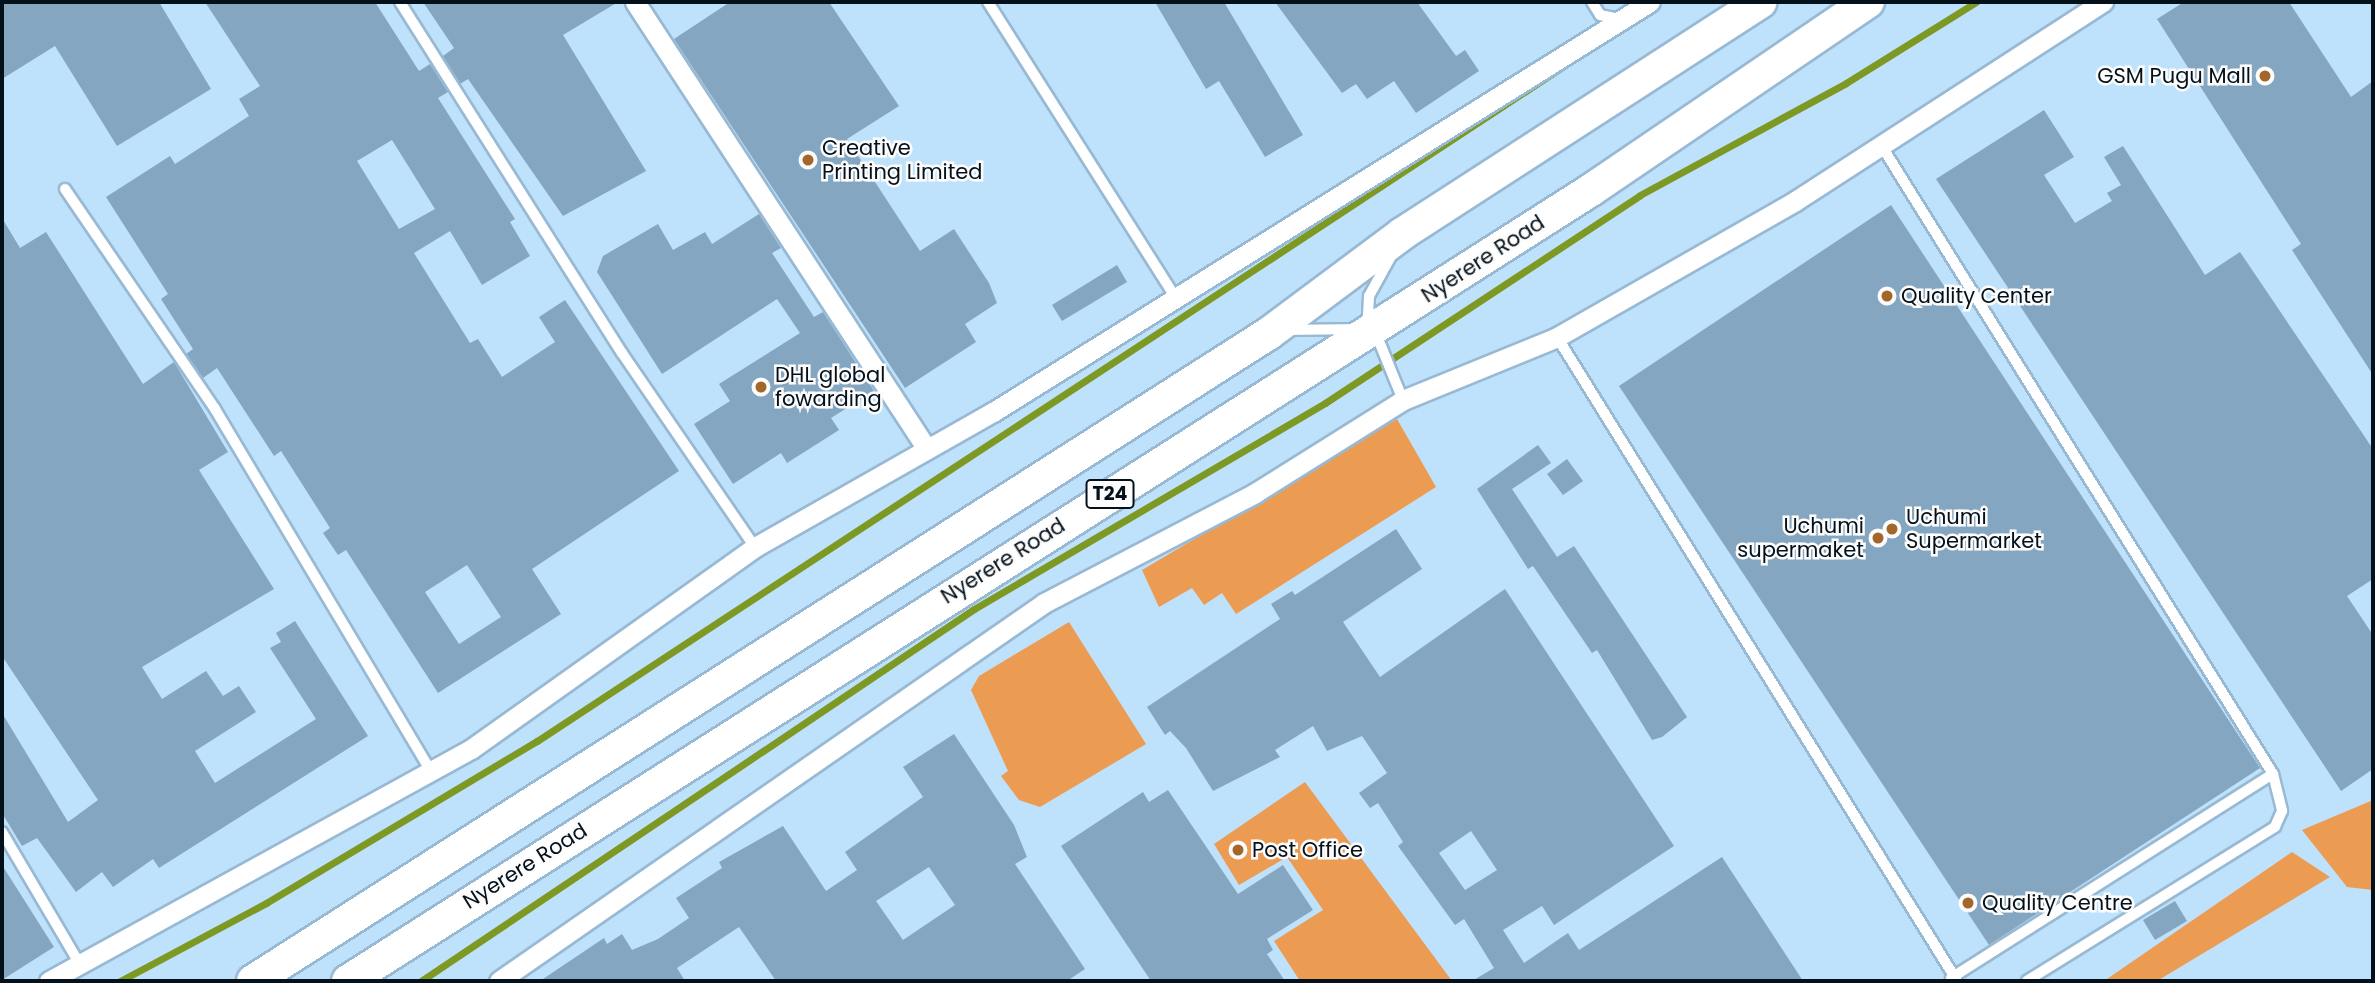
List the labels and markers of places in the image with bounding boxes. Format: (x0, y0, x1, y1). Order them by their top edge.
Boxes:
place label: GSM Pugu Mall (2097, 63, 2251, 89)
marker: GSM Pugu Mall (2257, 68, 2273, 84)
place label: Creative Printing Limited (822, 135, 983, 185)
marker: Creative Printing Limited (800, 152, 816, 168)
place label: Quality Center (1901, 283, 2052, 309)
marker: Quality Center (1879, 288, 1895, 304)
place label: DHL global fowarding (775, 362, 885, 412)
marker: DHL global fowarding (753, 379, 769, 395)
place label: Uchumi Supermarket (1906, 504, 2042, 554)
place label: Uchumi supermaket (1737, 513, 1864, 563)
marker: Uchumi Supermarket (1884, 521, 1900, 537)
marker: Uchumi supermaket (1870, 530, 1886, 546)
place label: Post Office (1252, 837, 1363, 863)
marker: Post Office (1230, 842, 1246, 858)
place label: Quality Centre (1982, 890, 2133, 916)
marker: Quality Centre (1960, 895, 1976, 911)

